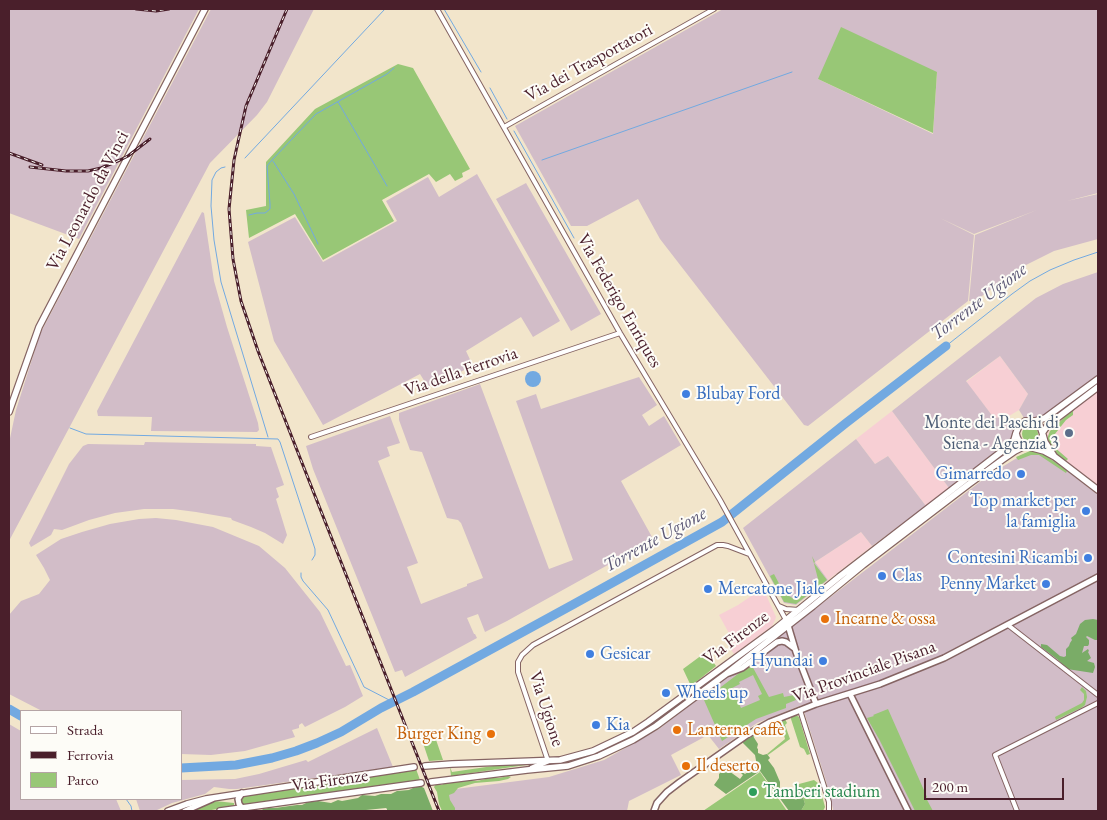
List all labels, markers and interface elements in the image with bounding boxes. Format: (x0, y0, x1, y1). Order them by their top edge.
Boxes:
street label: Via dei Trasportatori (521, 19, 657, 107)
street label: Via Leonardo da Vinci (42, 128, 134, 274)
street label: Via Federigo Enriques (572, 230, 666, 372)
water label: Torrente Ugione (926, 258, 1032, 346)
street label: Via della Ferrovia (402, 343, 520, 401)
place label: Blubay Ford (696, 383, 780, 405)
marker: Blubay Ford (680, 388, 692, 400)
place label: Monte dei Paschi di Siena - Agenzia 3 (924, 412, 1059, 454)
marker: Monte dei Paschi di Siena - Agenzia 3 (1063, 427, 1075, 439)
place label: Gimarredo (935, 463, 1011, 485)
marker: Gimarredo (1015, 468, 1027, 480)
place label: Top market per la famiglia (970, 490, 1076, 532)
water label: Torrente Ugione (599, 502, 711, 578)
marker: Top market per la famiglia (1080, 505, 1092, 517)
place label: Contesini Ricambi (947, 547, 1078, 569)
marker: Contesini Ricambi (1082, 552, 1094, 564)
place label: Clas (892, 565, 922, 587)
marker: Clas (876, 570, 888, 582)
place label: Penny Market (940, 573, 1036, 595)
place label: Mercatone Jiale (718, 578, 825, 600)
marker: Penny Market (1040, 578, 1052, 590)
marker: Mercatone Jiale (702, 583, 714, 595)
street label: Via Firenze (699, 606, 773, 670)
place label: Incarne & ossa (835, 608, 936, 630)
marker: Incarne & ossa (819, 613, 831, 625)
street label: Via Provinciale Pisana (789, 636, 939, 708)
place label: Gesicar (600, 643, 651, 665)
marker: Gesicar (584, 648, 596, 660)
place label: Hyundai (751, 650, 813, 672)
marker: Hyundai (817, 655, 829, 667)
street label: Via Ugione (524, 669, 568, 749)
place label: Wheels up (676, 682, 748, 704)
marker: Wheels up (660, 687, 672, 699)
legend (20, 710, 182, 800)
place label: Kia (606, 714, 630, 736)
marker: Kia (590, 719, 602, 731)
place label: Lanterna caffè (687, 719, 784, 741)
text: Strada (67, 720, 103, 739)
place label: Burger King (396, 723, 481, 745)
marker: Lanterna caffè (671, 724, 683, 736)
marker: Burger King (485, 728, 497, 740)
text: Ferrovia (67, 745, 114, 764)
place label: Il deserto (696, 755, 760, 777)
marker: Il deserto (680, 760, 692, 772)
street label: Via Firenze (290, 765, 370, 797)
scale bar (927, 768, 1067, 800)
text: Parco (67, 770, 99, 789)
text: 200 m (932, 777, 968, 796)
place label: Tamberi stadium (763, 781, 880, 803)
marker: Tamberi stadium (747, 786, 759, 798)

